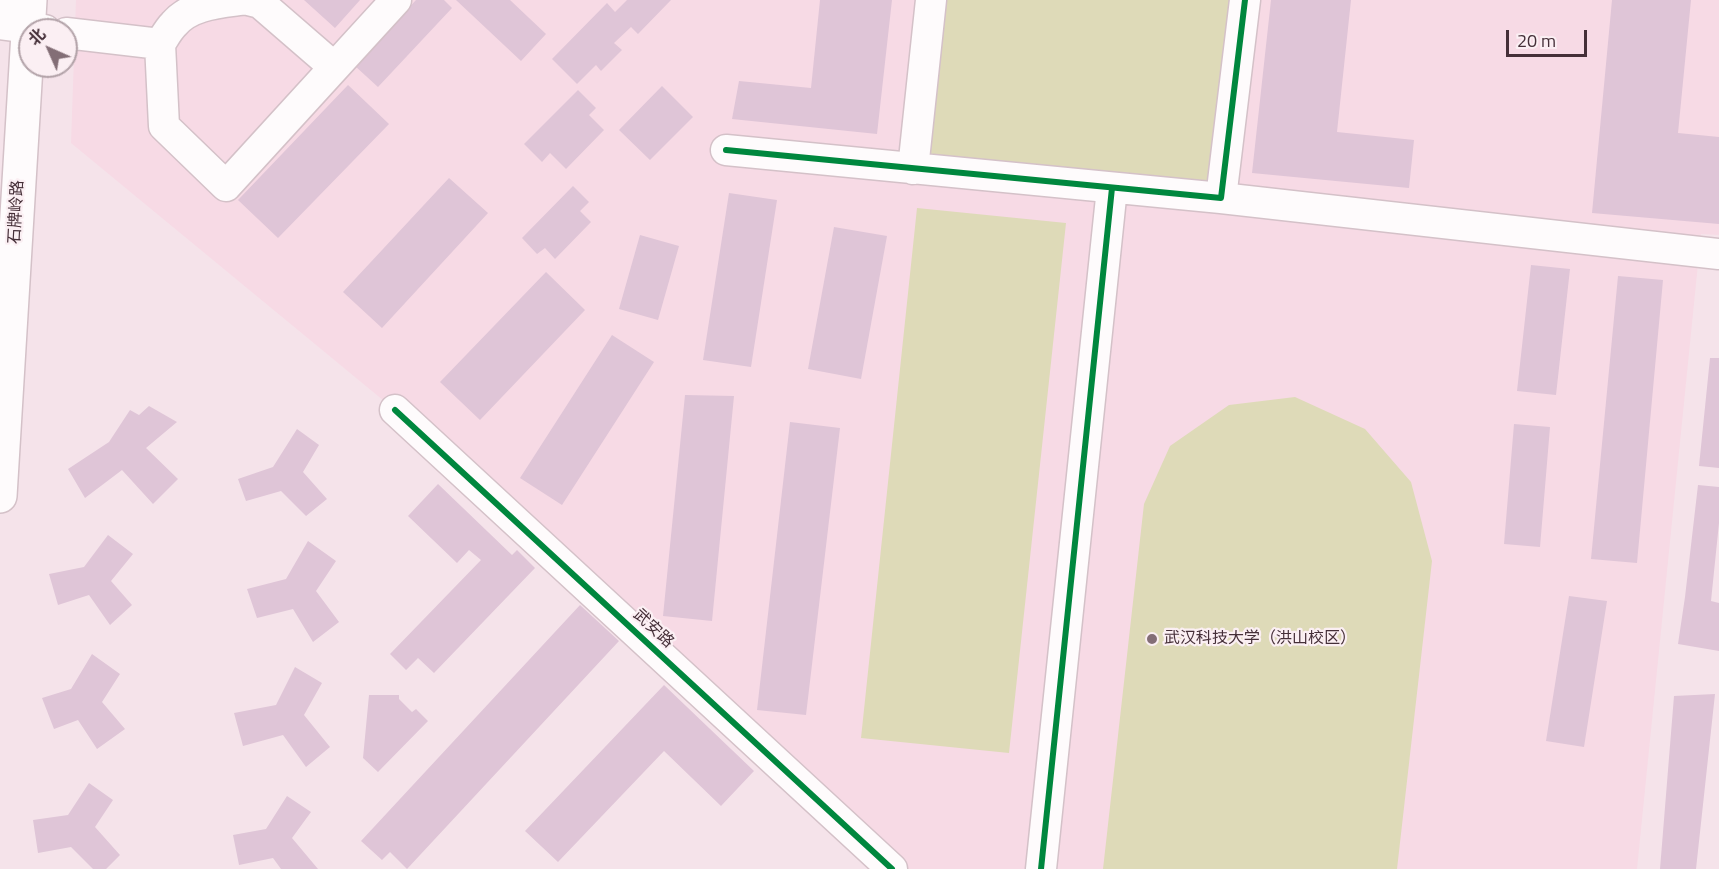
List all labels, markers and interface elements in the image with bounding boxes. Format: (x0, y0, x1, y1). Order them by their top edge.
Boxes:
north arrow (18, 18, 78, 78)
scale bar (1509, 18, 1590, 56)
text: 北 (23, 23, 51, 51)
text: 20 m (1517, 27, 1556, 54)
street label: 石牌岭路 (6, 180, 28, 244)
street label: 武安路 (629, 606, 677, 652)
place label: 武汉科技大学（洪山校区） (1164, 629, 1356, 649)
marker: 武汉科技大学（洪山校区） (1145, 632, 1159, 646)

